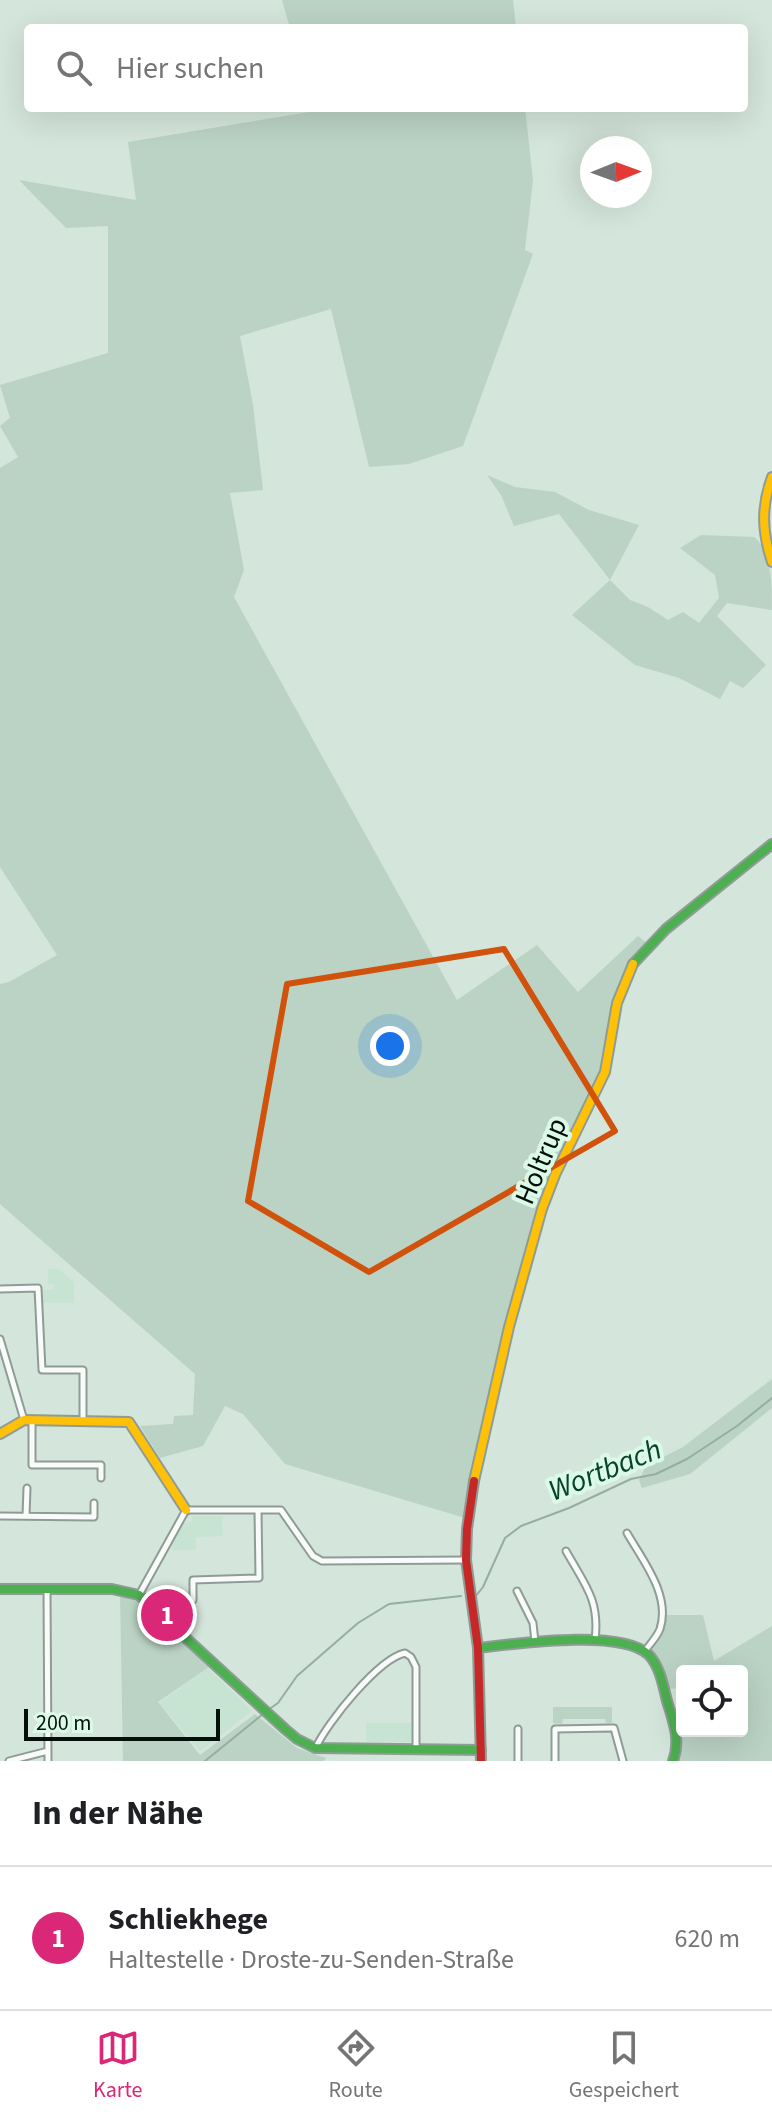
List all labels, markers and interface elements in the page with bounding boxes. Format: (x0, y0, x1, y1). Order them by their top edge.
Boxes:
search box (24, 24, 748, 112)
icon: search (52, 46, 96, 90)
text: Hier suchen (116, 47, 264, 90)
north arrow (580, 136, 652, 208)
your location (370, 1026, 410, 1066)
street label: Holtrup (505, 1112, 577, 1210)
water label: Wortbach (542, 1428, 668, 1512)
pin: 1 (141, 1585, 193, 1645)
map controls (676, 1665, 748, 1737)
button: locate (676, 1665, 748, 1737)
scale bar (24, 1705, 220, 1741)
text: 200 m (36, 1707, 91, 1739)
text: In der Nähe (32, 1789, 203, 1838)
text: Schliekhege (108, 1898, 268, 1941)
text: 1 (51, 1920, 65, 1957)
text: 620 m (674, 1920, 740, 1957)
text: Haltestelle · Droste-zu-Senden-Straße (108, 1941, 514, 1978)
tab: Karte (93, 2026, 143, 2106)
tab: Route (329, 2026, 383, 2106)
tab: Gespeichert (569, 2026, 679, 2106)

